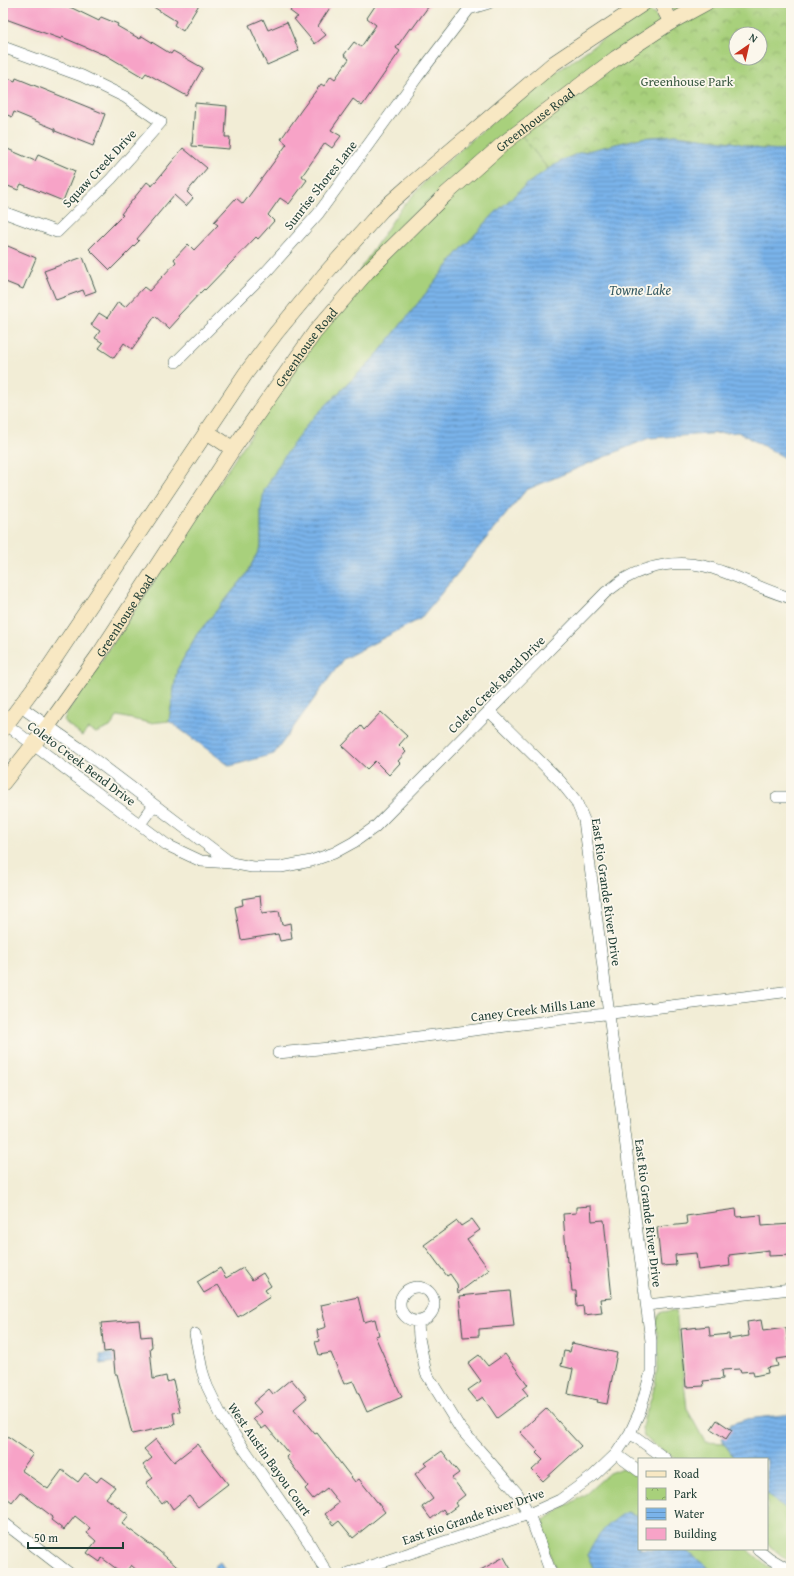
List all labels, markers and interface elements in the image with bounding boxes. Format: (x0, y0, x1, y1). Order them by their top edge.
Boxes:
north arrow (728, 26, 768, 66)
text: N (746, 29, 762, 47)
park label: Greenhouse Park (641, 72, 734, 91)
street label: Greenhouse Road (492, 84, 579, 156)
street label: Squaw Creek Drive (58, 125, 141, 212)
street label: Sunrise Shores Lane (279, 136, 362, 234)
water label: Towne Lake (609, 280, 671, 300)
street label: Greenhouse Road (270, 304, 342, 391)
street label: Greenhouse Road (91, 571, 159, 661)
street label: Coleto Creek Bend Drive (443, 631, 549, 737)
street label: Coleto Creek Bend Drive (24, 716, 140, 810)
street label: East Rio Grande River Drive (587, 817, 626, 967)
street label: Caney Creek Mills Lane (470, 992, 596, 1027)
street label: East Rio Grande River Drive (630, 1138, 667, 1288)
street label: West Austin Bayou Court (223, 1399, 316, 1520)
legend (638, 1458, 768, 1550)
text: Road (674, 1465, 700, 1482)
street label: East Rio Grande River Drive (400, 1483, 547, 1550)
text: Park (674, 1485, 698, 1502)
text: Water (674, 1505, 704, 1522)
scale bar (28, 1524, 123, 1550)
text: Building (674, 1525, 717, 1542)
text: 50 m (34, 1529, 58, 1546)

